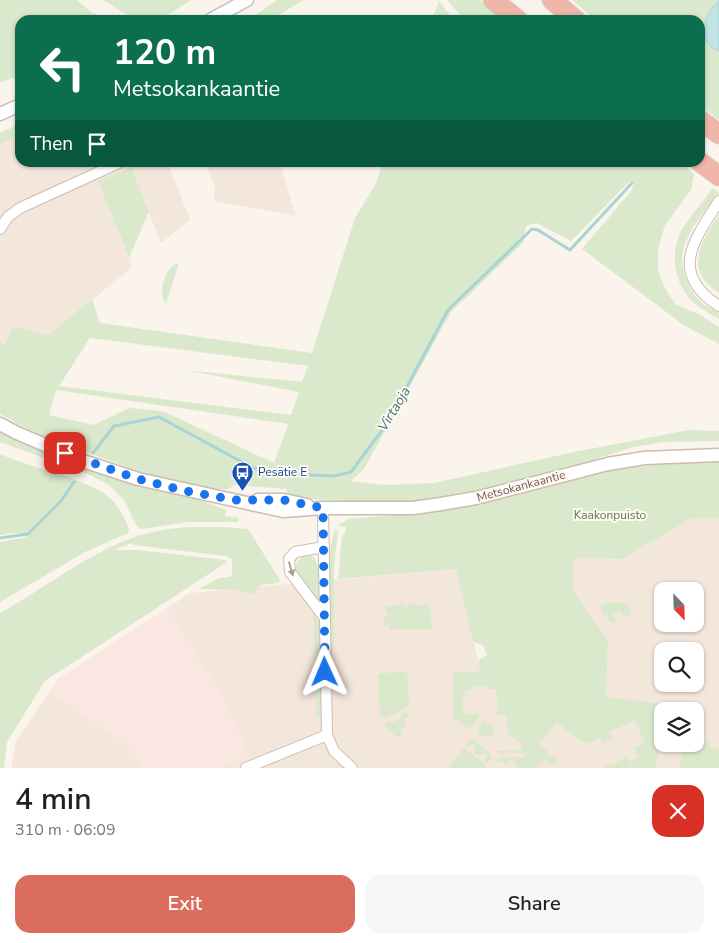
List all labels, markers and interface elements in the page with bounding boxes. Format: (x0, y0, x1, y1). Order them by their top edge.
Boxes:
text: 120 m (113, 29, 216, 76)
icon: left (30, 35, 95, 100)
text: Metsokankaantie (113, 74, 280, 104)
icon: arrive (83, 130, 111, 158)
text: Then (30, 131, 73, 157)
water label: Virtaoja (373, 383, 415, 435)
pin (44, 432, 86, 474)
icon: arrive (51, 439, 79, 467)
bus stop icon: Pesätie E (230, 460, 254, 491)
place label: Pesätie E (258, 464, 307, 480)
street label: Metsokankaantie (475, 466, 567, 506)
park label: Kaakonpuisto (574, 507, 647, 523)
one-way arrow (288, 561, 296, 576)
north arrow (654, 582, 704, 632)
map controls (654, 582, 704, 752)
button: search (654, 642, 704, 692)
position arrow (298, 645, 350, 697)
button: layers (654, 702, 704, 752)
text: 4 min (15, 779, 91, 820)
button: close (652, 785, 704, 837)
text: 310 m · 06:09 (15, 819, 116, 841)
button: Exit (15, 875, 355, 933)
button: Share (365, 875, 704, 933)

